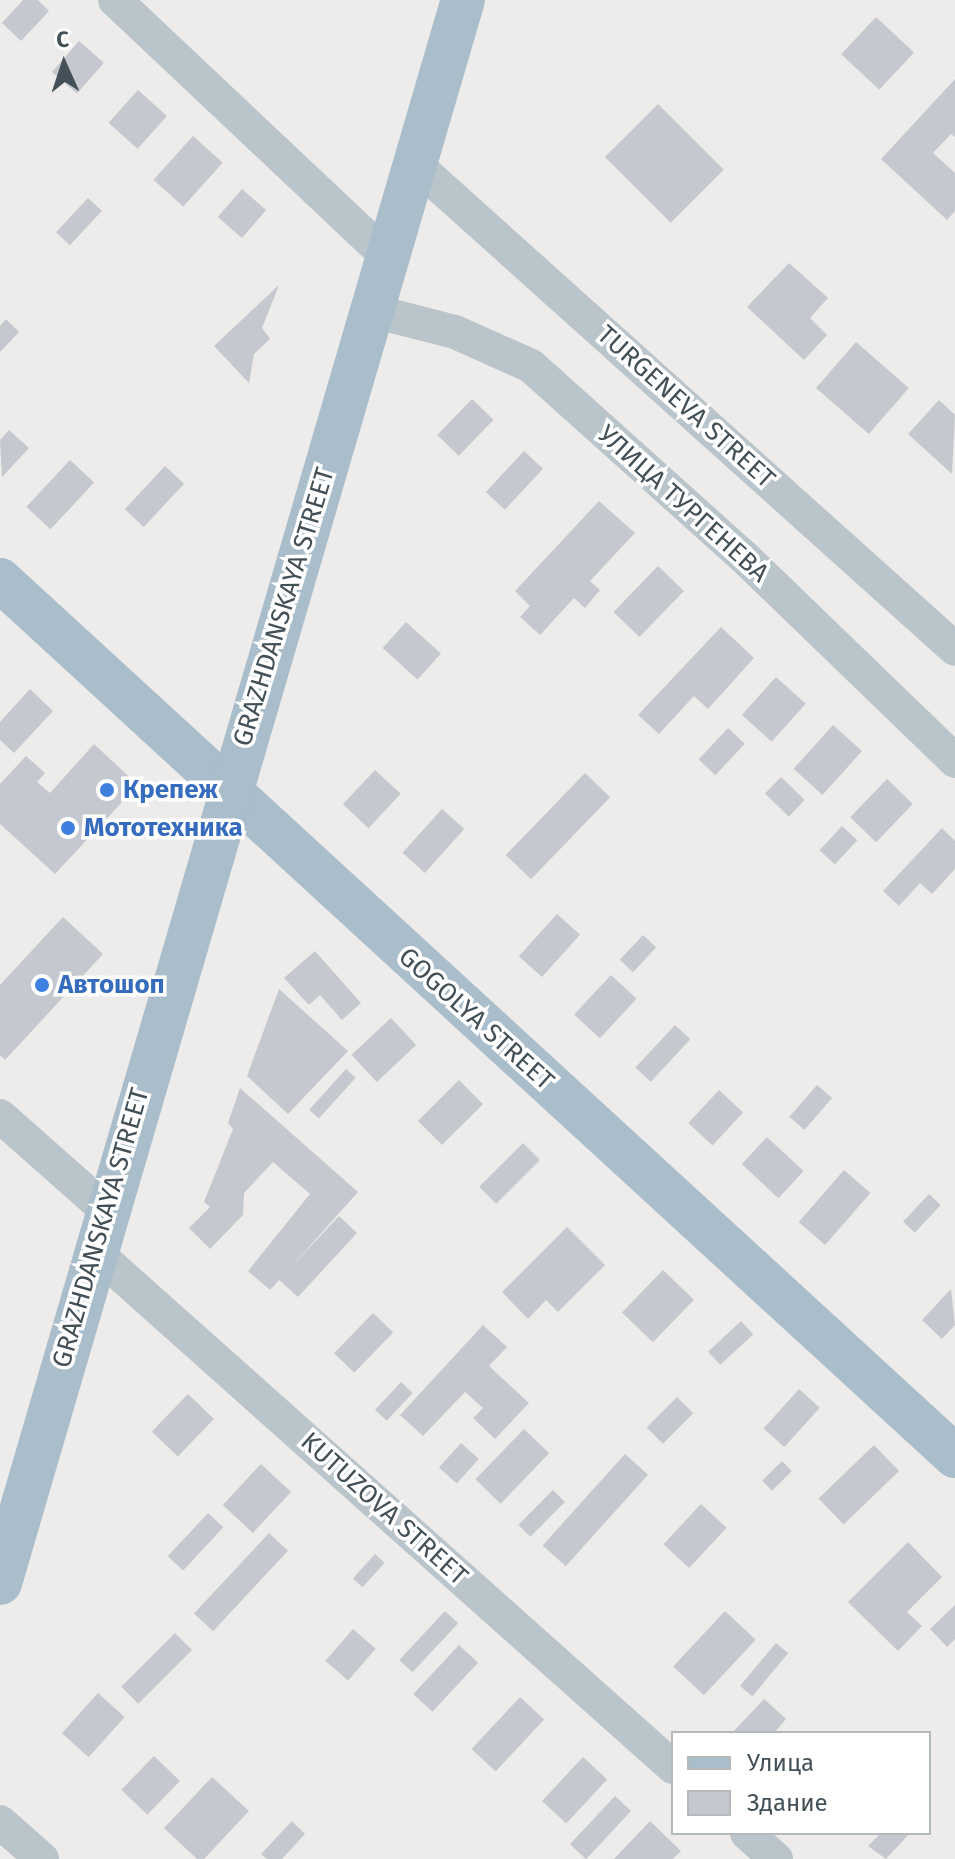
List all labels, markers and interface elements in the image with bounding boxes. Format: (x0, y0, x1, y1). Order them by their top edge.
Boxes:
north arrow (24, 24, 104, 104)
text: С (56, 26, 70, 53)
street label: TURGENEVA STREET (591, 319, 781, 495)
street label: УЛИЦА ТУРГЕНЕВА (591, 419, 775, 589)
street label: GRAZHDANSKAYA STREET (227, 464, 341, 750)
place label: Крепеж (123, 774, 218, 806)
marker: Крепеж (98, 781, 116, 799)
place label: Мототехника (84, 812, 243, 844)
marker: Мототехника (59, 819, 77, 837)
street label: GOGOLYA STREET (392, 941, 560, 1097)
place label: Автошоп (58, 969, 165, 1001)
marker: Автошоп (33, 976, 51, 994)
street label: GRAZHDANSKAYA STREET (46, 1085, 156, 1371)
street label: KUTUZOVA STREET (294, 1426, 474, 1592)
legend (671, 1731, 931, 1835)
text: Улица (747, 1749, 814, 1777)
text: Здание (747, 1789, 828, 1817)

